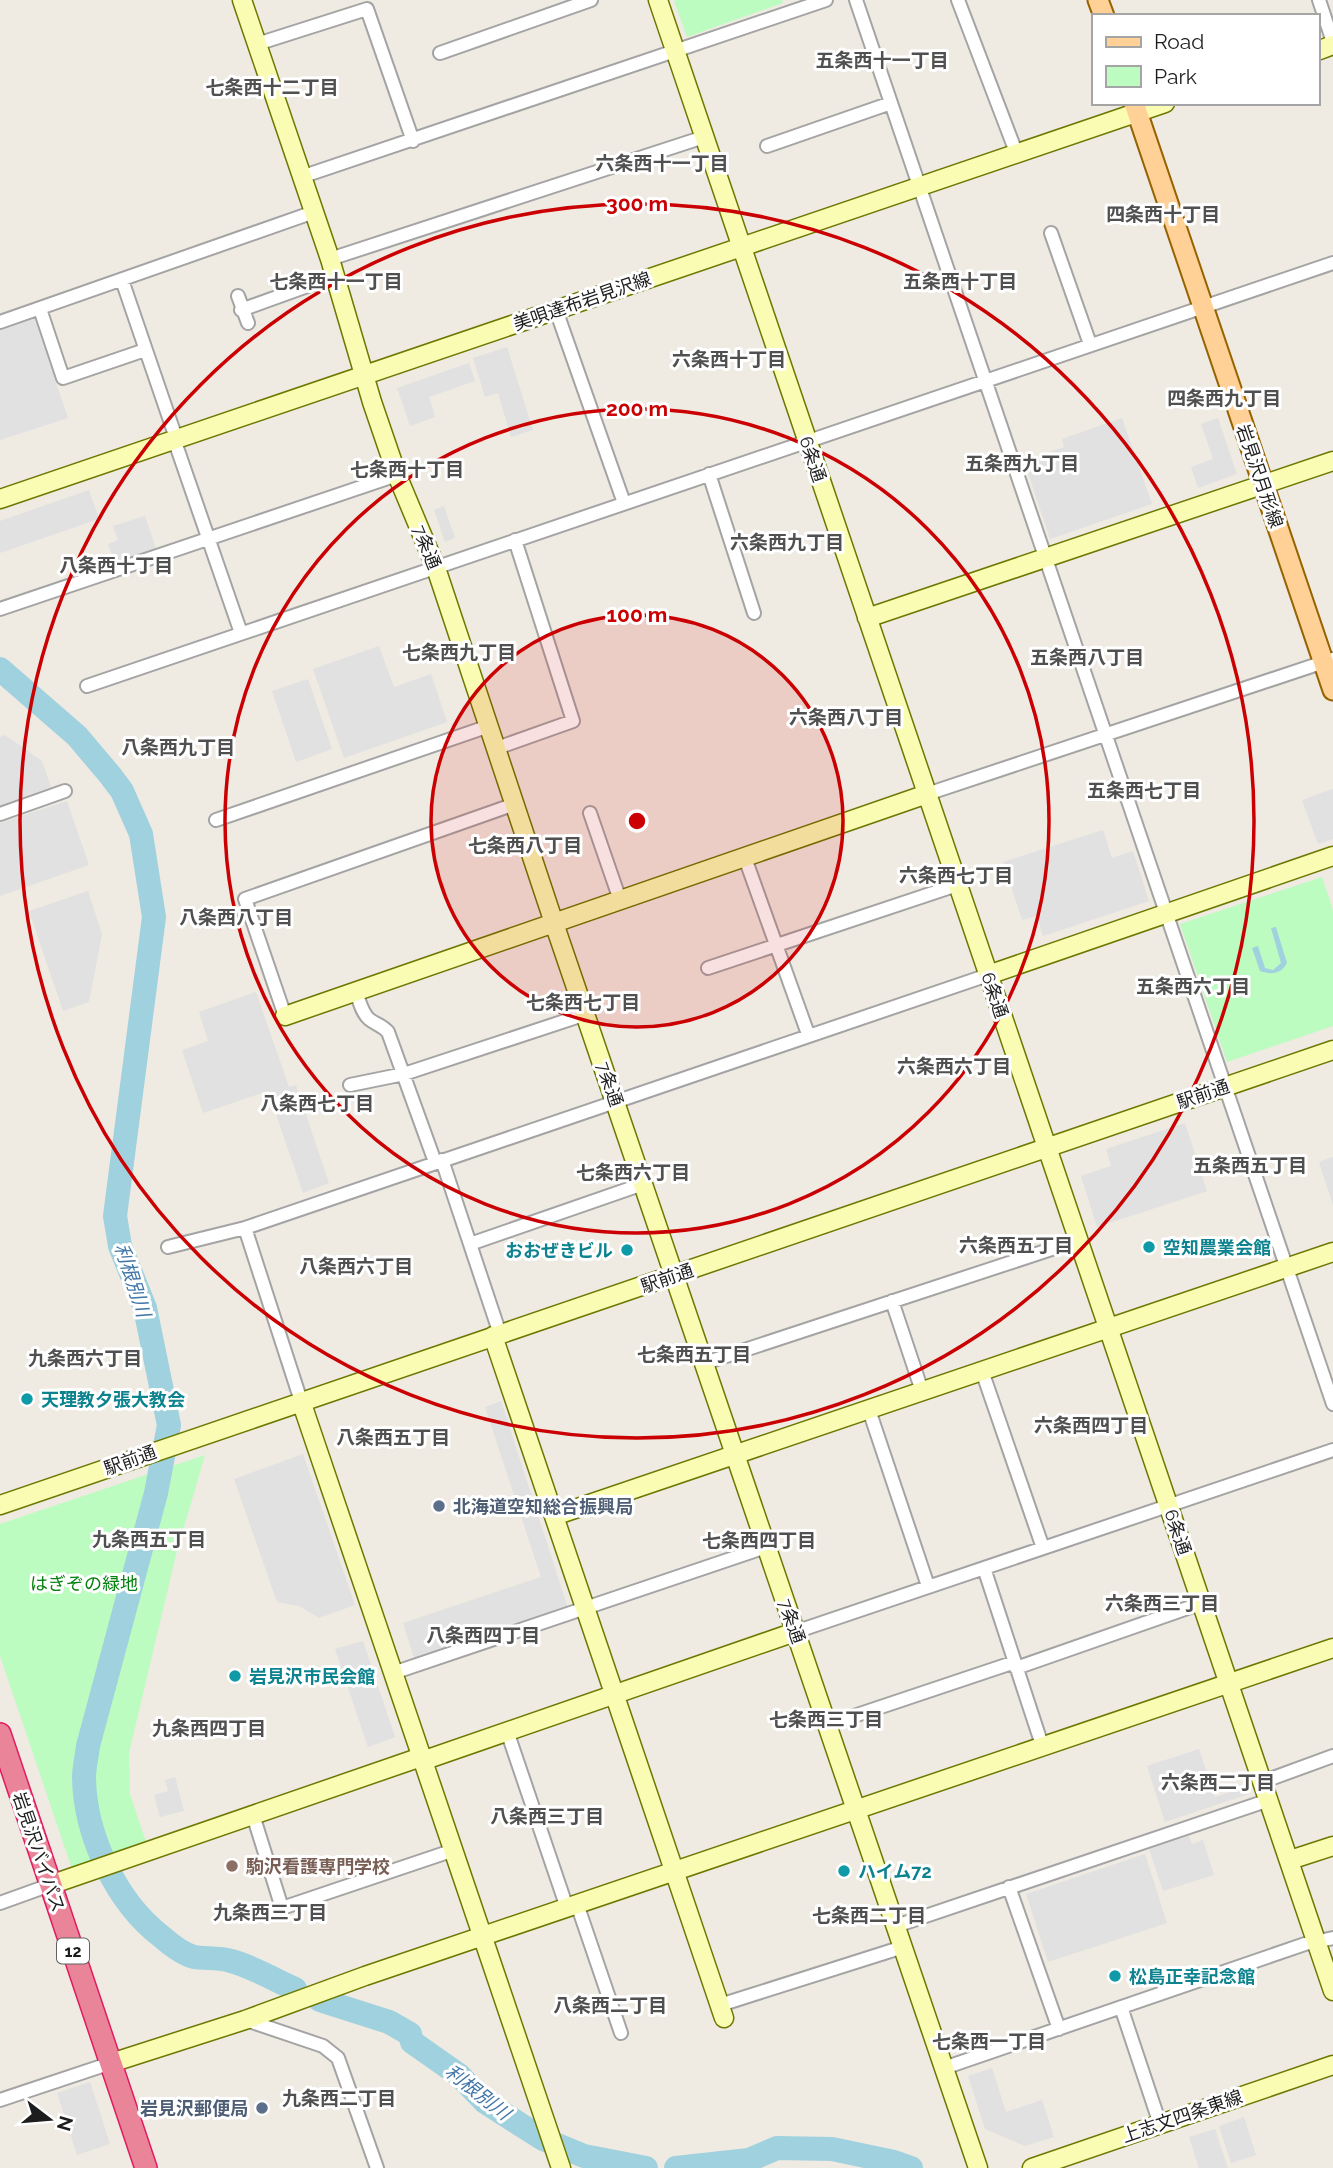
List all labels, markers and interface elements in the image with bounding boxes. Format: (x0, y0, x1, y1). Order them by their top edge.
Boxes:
legend (1092, 14, 1319, 105)
text: Road (1154, 29, 1204, 54)
district label: 五条西十一丁目 (815, 49, 949, 71)
text: Park (1154, 64, 1197, 89)
district label: 七条西十二丁目 (205, 76, 339, 98)
district label: 六条西十一丁目 (595, 152, 729, 174)
text: 300 m (606, 191, 668, 216)
district label: 四条西十丁目 (1106, 203, 1220, 225)
street label: 美唄達布岩見沢線 (511, 268, 653, 334)
district label: 七条西十一丁目 (269, 270, 403, 292)
district label: 五条西十丁目 (903, 270, 1017, 292)
district label: 六条西十丁目 (672, 348, 786, 370)
district label: 四条西九丁目 (1167, 387, 1281, 409)
text: 200 m (606, 396, 668, 421)
street label: 岩見沢月形線 (1232, 422, 1288, 530)
street label: 6条通 (795, 433, 831, 485)
district label: 五条西九丁目 (965, 452, 1079, 474)
district label: 七条西十丁目 (350, 458, 464, 480)
street label: 7条通 (409, 522, 445, 572)
district label: 六条西九丁目 (730, 531, 844, 553)
district label: 八条西十丁目 (59, 554, 173, 576)
text: 100 m (607, 602, 667, 627)
district label: 七条西九丁目 (402, 641, 516, 663)
district label: 五条西八丁目 (1030, 646, 1144, 668)
district label: 六条西八丁目 (789, 706, 903, 728)
district label: 八条西九丁目 (121, 736, 235, 758)
district label: 五条西七丁目 (1087, 779, 1201, 801)
centre of rings (625, 809, 649, 833)
district label: 七条西八丁目 (468, 834, 582, 856)
district label: 六条西七丁目 (899, 864, 1013, 886)
district label: 八条西八丁目 (179, 906, 293, 928)
street label: 6条通 (977, 969, 1013, 1021)
district label: 五条西六丁目 (1136, 975, 1250, 997)
district label: 七条西七丁目 (526, 991, 640, 1013)
district label: 六条西六丁目 (897, 1055, 1011, 1077)
street label: 7条通 (593, 1059, 627, 1109)
street label: 駅前通 (1174, 1075, 1232, 1113)
district label: 八条西七丁目 (260, 1092, 374, 1114)
district label: 五条西五丁目 (1193, 1154, 1307, 1176)
district label: 七条西六丁目 (576, 1161, 690, 1183)
district label: 六条西五丁目 (959, 1234, 1073, 1256)
place label: 空知農業会館 (1163, 1237, 1271, 1258)
marker: 空知農業会館 (1141, 1239, 1157, 1255)
water label: 利根別川 (111, 1240, 156, 1321)
place label: おおぜきビル (505, 1240, 613, 1261)
marker: おおぜきビル (619, 1242, 635, 1258)
district label: 八条西六丁目 (299, 1255, 413, 1277)
street label: 駅前通 (638, 1259, 696, 1297)
district label: 七条西五丁目 (637, 1343, 751, 1365)
district label: 九条西六丁目 (28, 1347, 142, 1369)
place label: 天理教夕張大教会 (41, 1389, 185, 1410)
marker: 天理教夕張大教会 (19, 1391, 35, 1407)
district label: 六条西四丁目 (1034, 1414, 1148, 1436)
district label: 八条西五丁目 (336, 1426, 450, 1448)
street label: 駅前通 (101, 1441, 159, 1479)
place label: 北海道空知総合振興局 (453, 1496, 633, 1517)
marker: 北海道空知総合振興局 (431, 1498, 447, 1514)
street label: 6条通 (1160, 1506, 1196, 1558)
district label: 九条西五丁目 (92, 1528, 206, 1550)
district label: 七条西四丁目 (702, 1529, 816, 1551)
park label: はぎぞの緑地 (30, 1573, 138, 1594)
district label: 六条西三丁目 (1105, 1592, 1219, 1614)
street label: 7条通 (775, 1596, 809, 1646)
district label: 八条西四丁目 (426, 1624, 540, 1646)
place label: 岩見沢市民会館 (249, 1666, 375, 1687)
marker: 岩見沢市民会館 (227, 1668, 243, 1684)
district label: 七条西三丁目 (769, 1708, 883, 1730)
district label: 九条西四丁目 (152, 1717, 266, 1739)
district label: 六条西二丁目 (1161, 1771, 1275, 1793)
street label: 岩見沢バイパス (9, 1789, 69, 1915)
district label: 八条西三丁目 (490, 1805, 604, 1827)
place label: 駒沢看護専門学校 (246, 1856, 390, 1877)
marker: 駒沢看護専門学校 (224, 1858, 240, 1874)
place label: ハイム72 (858, 1861, 932, 1882)
marker: ハイム72 (836, 1863, 852, 1879)
district label: 九条西三丁目 (213, 1901, 327, 1923)
district label: 七条西二丁目 (812, 1904, 926, 1926)
road number: 12 (57, 1938, 89, 1964)
place label: 松島正幸記念館 (1129, 1966, 1255, 1987)
marker: 松島正幸記念館 (1107, 1968, 1123, 1984)
district label: 八条西二丁目 (553, 1994, 667, 2016)
district label: 七条西一丁目 (932, 2030, 1046, 2052)
water label: 利根別川 (441, 2060, 516, 2125)
north arrow (14, 2084, 84, 2154)
street label: 上志文四条東線 (1119, 2086, 1245, 2146)
district label: 九条西二丁目 (282, 2087, 396, 2109)
place label: 岩見沢郵便局 (140, 2098, 248, 2119)
marker: 岩見沢郵便局 (254, 2100, 270, 2116)
text: N (53, 2114, 78, 2134)

